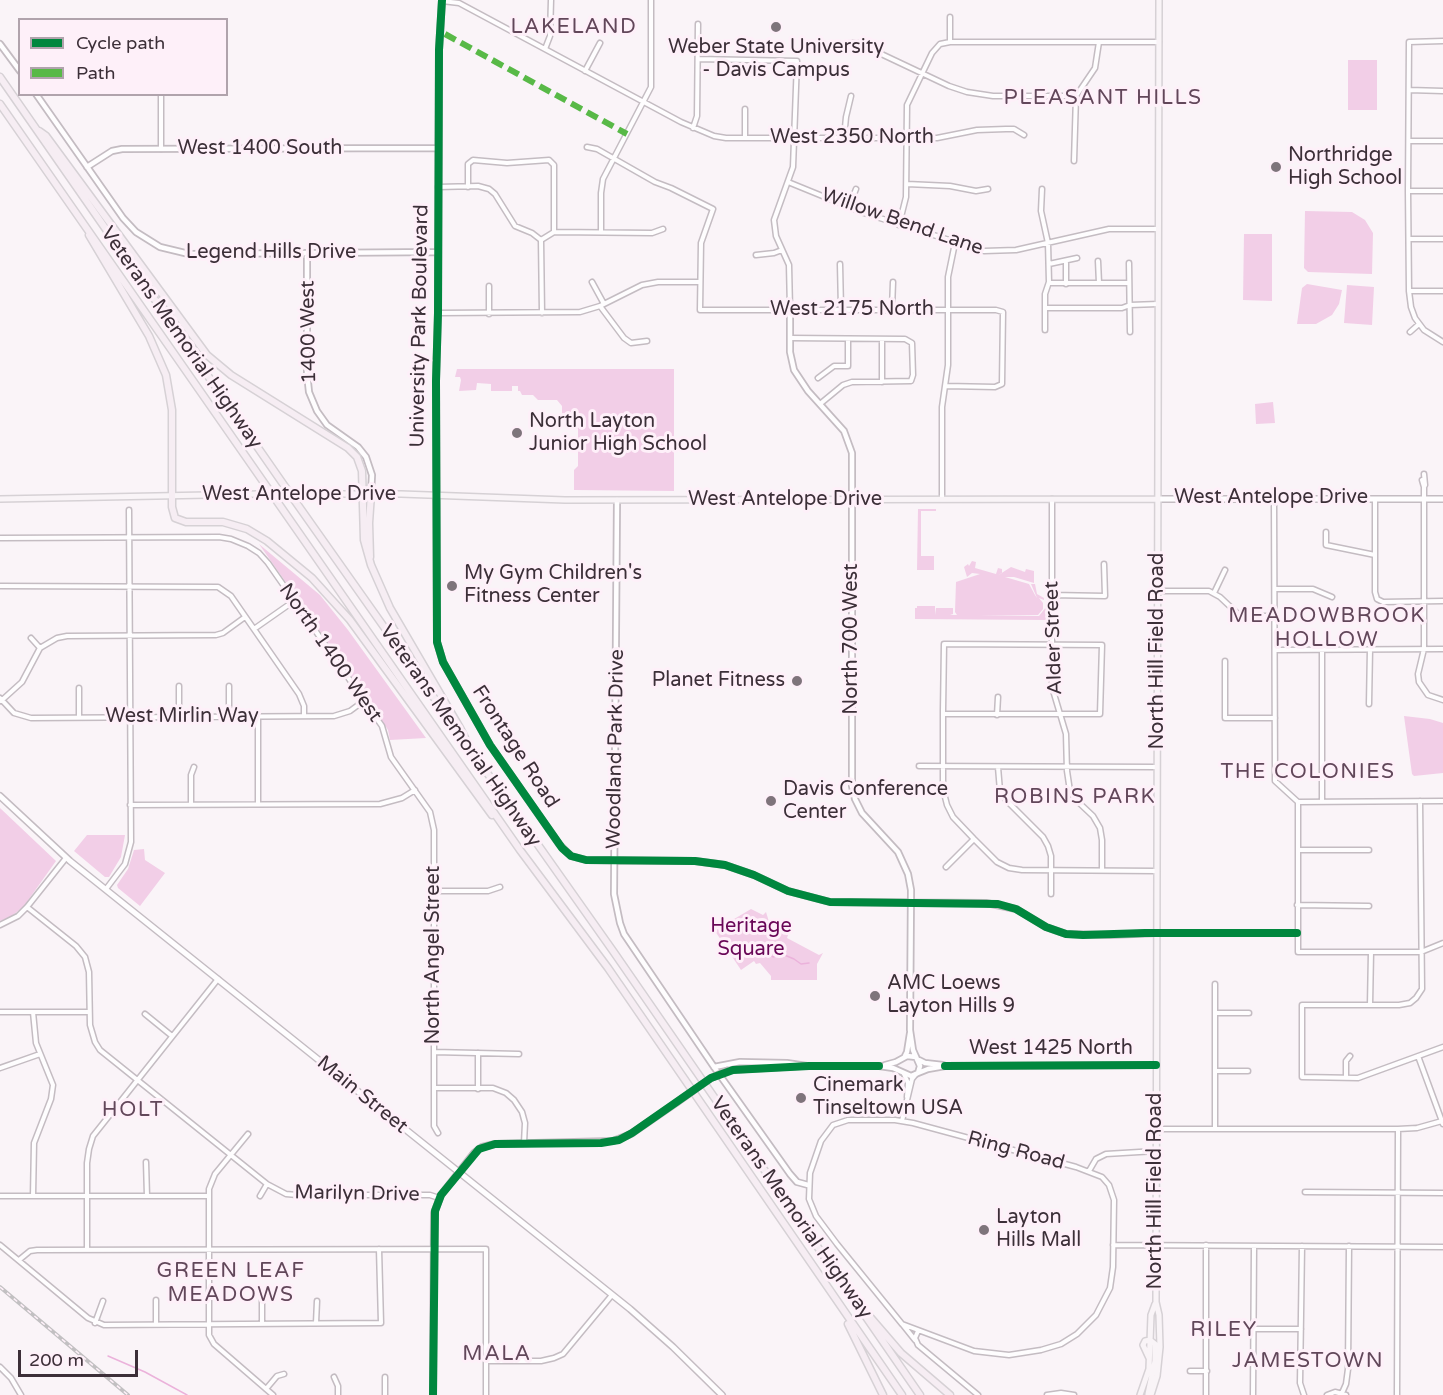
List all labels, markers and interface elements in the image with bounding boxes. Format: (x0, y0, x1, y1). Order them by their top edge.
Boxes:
district label: LAKELAND (511, 14, 637, 40)
legend (18, 18, 228, 96)
marker: Weber State University - Davis Campus (769, 20, 783, 34)
text: Cycle path (76, 32, 165, 54)
place label: Weber State University - Davis Campus (668, 36, 884, 83)
text: Path (76, 62, 115, 84)
district label: PLEASANT HILLS (1004, 85, 1202, 111)
street label: West 2350 North (770, 126, 934, 150)
street label: West 1400 South (178, 137, 342, 161)
place label: Northridge High School (1288, 144, 1402, 191)
marker: Northridge High School (1269, 160, 1283, 174)
street label: Willow Bend Lane (818, 183, 986, 261)
street label: University Park Boulevard (406, 204, 434, 448)
street label: Veterans Memorial Highway (95, 222, 267, 454)
street label: Legend Hills Drive (186, 241, 356, 265)
street label: 1400 West (296, 280, 322, 384)
street label: West 2175 North (770, 298, 934, 322)
place label: North Layton Junior High School (529, 410, 707, 457)
marker: North Layton Junior High School (510, 426, 524, 440)
street label: West Antelope Drive (202, 483, 396, 507)
street label: West Antelope Drive (1174, 486, 1368, 510)
street label: West Antelope Drive (688, 488, 882, 512)
street label: North Hill Field Road (1146, 553, 1170, 749)
place label: My Gym Children's Fitness Center (464, 562, 642, 609)
street label: North 700 West (840, 563, 864, 715)
street label: North 1400 West (273, 579, 387, 727)
marker: My Gym Children's Fitness Center (445, 579, 459, 593)
street label: Alder Street (1040, 581, 1068, 695)
district label: MEADOWBROOK HOLLOW (1228, 603, 1426, 653)
street label: Veterans Memorial Highway (374, 620, 546, 852)
street label: Woodland Park Drive (602, 649, 630, 849)
place label: Planet Fitness (652, 669, 785, 693)
marker: Planet Fitness (790, 674, 804, 688)
street label: Frontage Road (466, 681, 564, 813)
street label: West Mirlin Way (105, 705, 259, 729)
district label: THE COLONIES (1220, 759, 1396, 785)
place label: Davis Conference Center (783, 778, 948, 825)
district label: ROBINS PARK (994, 784, 1156, 810)
marker: Davis Conference Center (764, 794, 778, 808)
street label: North Angel Street (422, 866, 446, 1044)
park label: Heritage Square (710, 915, 792, 962)
place label: AMC Loews Layton Hills 9 (887, 972, 1015, 1019)
marker: AMC Loews Layton Hills 9 (868, 989, 882, 1003)
street label: West 1425 North (969, 1037, 1133, 1061)
street label: Main Street (312, 1051, 412, 1139)
place label: Cinemark Tinseltown USA (813, 1074, 963, 1121)
marker: Cinemark Tinseltown USA (794, 1091, 808, 1105)
street label: Veterans Memorial Highway (705, 1092, 877, 1324)
street label: North Hill Field Road (1144, 1093, 1168, 1289)
district label: HOLT (102, 1097, 164, 1123)
street label: Ring Road (965, 1127, 1067, 1175)
street label: Marilyn Drive (294, 1181, 420, 1207)
place label: Layton Hills Mall (996, 1206, 1081, 1253)
marker: Layton Hills Mall (977, 1223, 991, 1237)
district label: GREEN LEAF MEADOWS (157, 1258, 305, 1308)
district label: RILEY (1190, 1317, 1258, 1343)
scale bar (21, 1338, 141, 1376)
district label: MALA (462, 1341, 532, 1367)
district label: JAMESTOWN (1232, 1348, 1384, 1374)
text: 200 m (29, 1349, 84, 1371)

